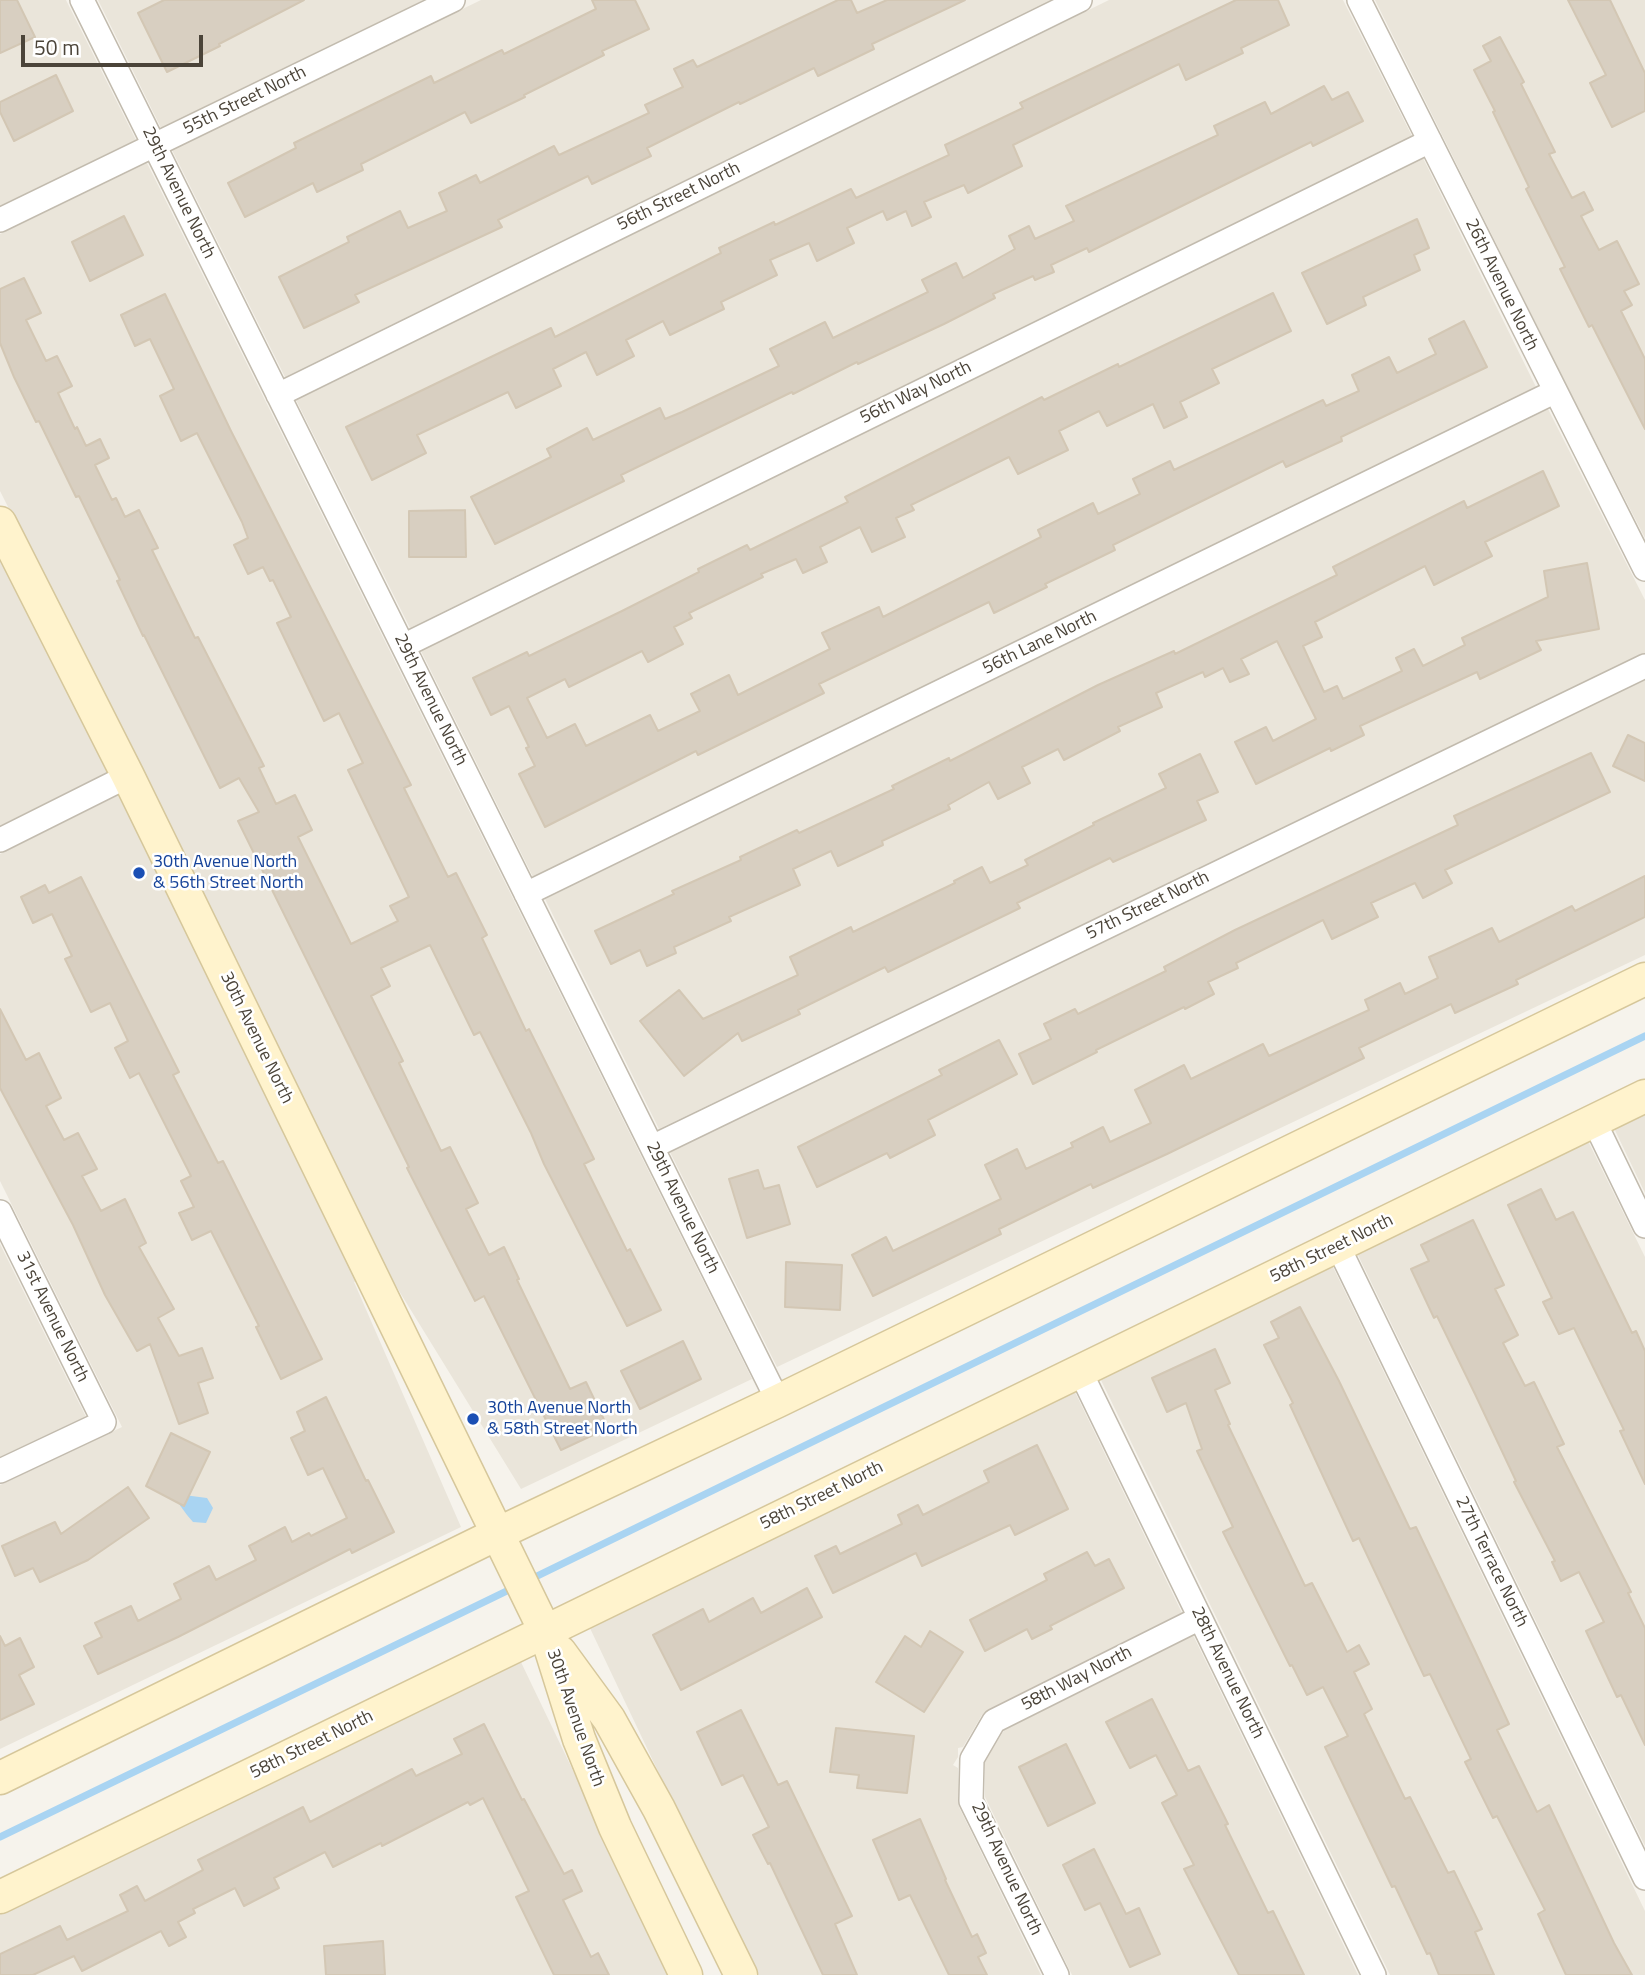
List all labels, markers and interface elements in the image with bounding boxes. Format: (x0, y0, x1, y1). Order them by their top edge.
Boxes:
scale bar (24, 21, 206, 65)
text: 50 m (34, 31, 80, 63)
street label: 55th Street North (180, 62, 310, 140)
street label: 29th Avenue North (137, 123, 219, 263)
street label: 56th Street North (614, 158, 744, 236)
street label: 26th Avenue North (1460, 215, 1542, 355)
street label: 56th Way North (857, 357, 975, 429)
street label: 56th Lane North (979, 606, 1101, 680)
street label: 29th Avenue North (389, 630, 471, 770)
place label: 30th Avenue North & 56th Street North (153, 852, 304, 894)
marker: 30th Avenue North & 56th Street North (131, 865, 147, 881)
street label: 57th Street North (1083, 867, 1213, 945)
street label: 30th Avenue North (215, 968, 297, 1108)
street label: 29th Avenue North (641, 1138, 723, 1278)
street label: 58th Street North (1267, 1210, 1397, 1288)
street label: 31st Avenue North (11, 1248, 93, 1386)
place label: 30th Avenue North & 58th Street North (487, 1398, 638, 1440)
marker: 30th Avenue North & 58th Street North (465, 1411, 481, 1427)
street label: 58th Street North (757, 1457, 887, 1535)
street label: 27th Terrace North (1450, 1493, 1532, 1631)
street label: 28th Avenue North (1186, 1603, 1268, 1743)
street label: 58th Way North (1018, 1642, 1136, 1716)
street label: 30th Avenue North (541, 1646, 609, 1790)
street label: 58th Street North (247, 1706, 377, 1784)
street label: 29th Avenue North (966, 1799, 1046, 1939)

